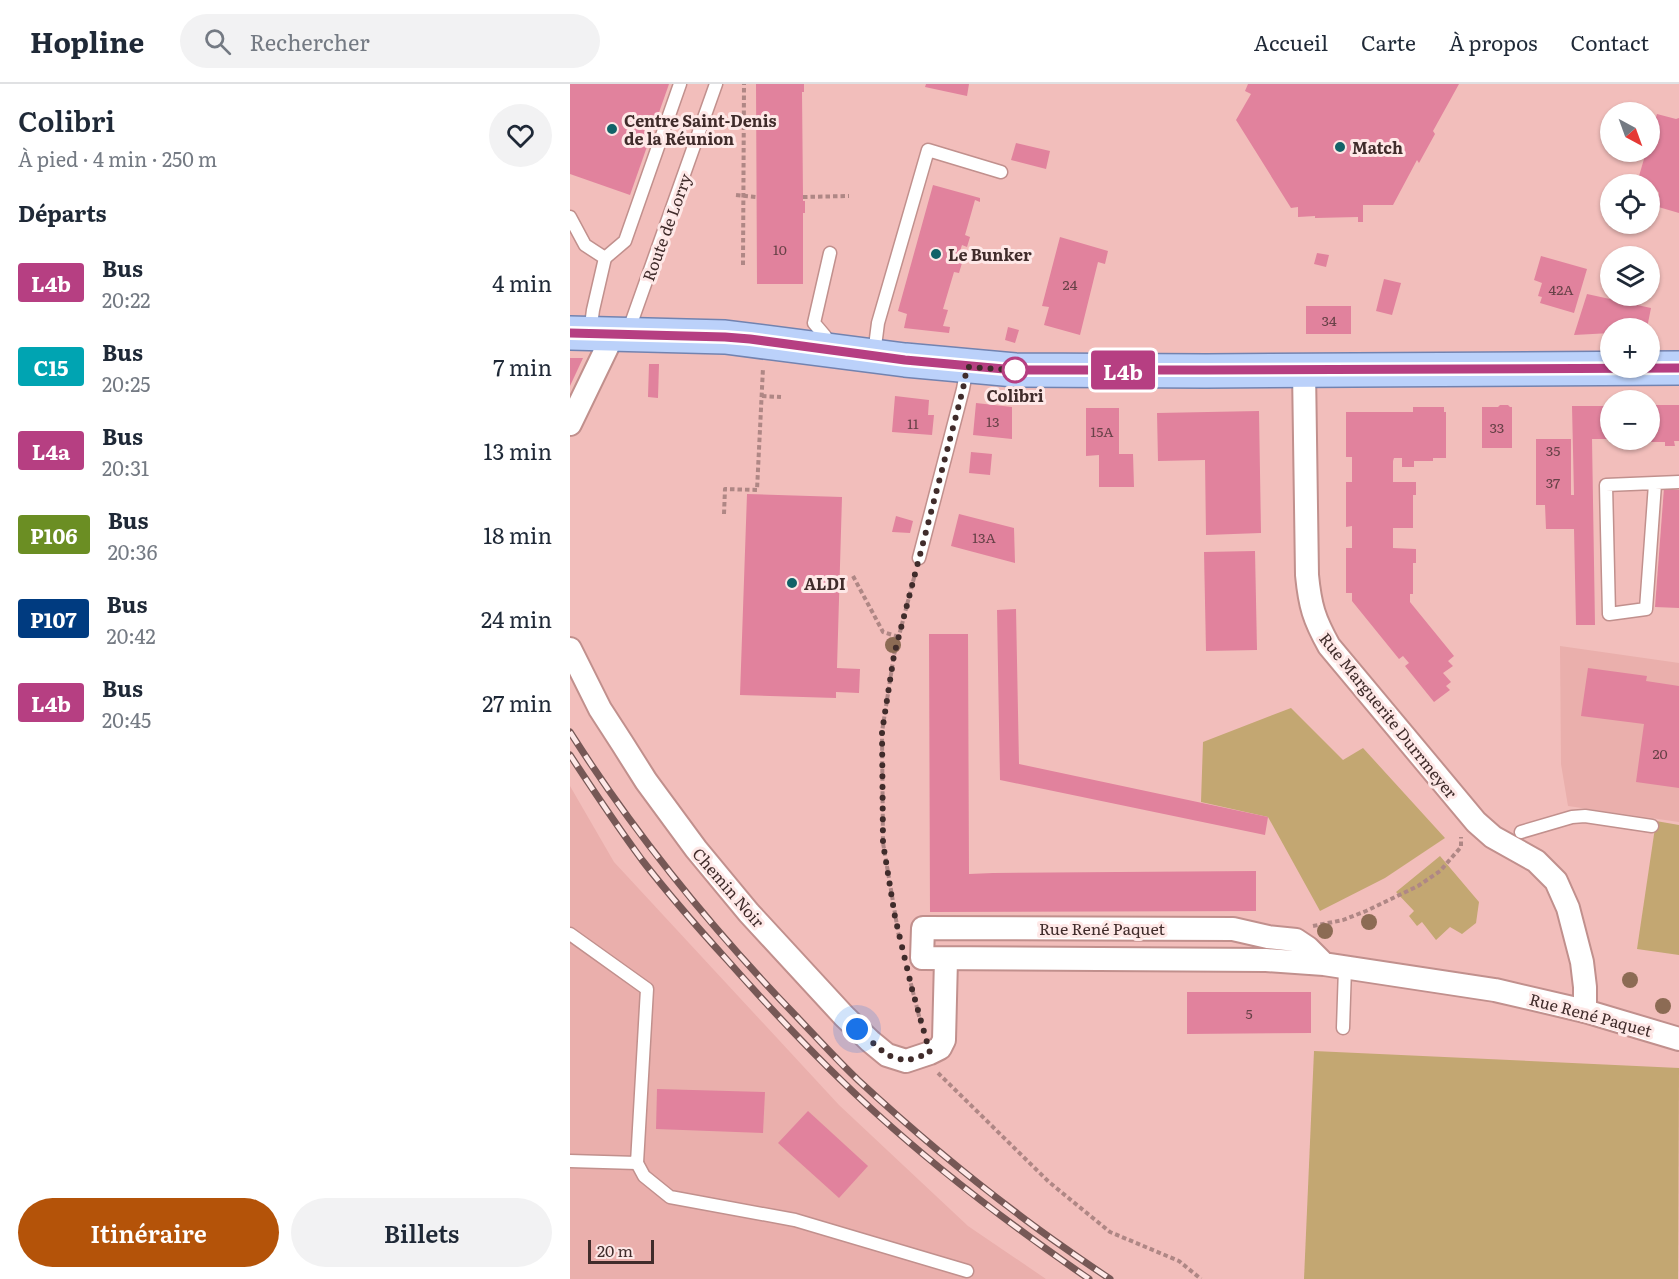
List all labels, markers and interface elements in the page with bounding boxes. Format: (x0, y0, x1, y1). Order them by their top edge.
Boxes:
search box (180, 14, 600, 68)
text: Hopline (30, 20, 144, 62)
icon: search (201, 25, 234, 58)
text: Rechercher (249, 25, 370, 58)
text: Accueil (1254, 26, 1328, 57)
text: Carte (1361, 26, 1416, 57)
text: À propos (1449, 26, 1538, 57)
text: Contact (1571, 26, 1649, 57)
text: Colibri (18, 99, 115, 141)
north arrow (1600, 102, 1660, 162)
map controls (1600, 102, 1660, 450)
button: heart (489, 104, 552, 167)
place label: Centre Saint-Denis de la Réunion (624, 108, 777, 150)
marker: Centre Saint-Denis de la Réunion (605, 122, 619, 136)
place label: Match (1352, 135, 1403, 159)
marker: Match (1333, 140, 1347, 154)
text: À pied · 4 min · 250 m (18, 143, 217, 173)
street label: Route de Lorry (635, 169, 697, 284)
button: locate (1600, 174, 1660, 234)
text: Départs (18, 196, 107, 229)
house number: 10 (773, 239, 787, 259)
place label: Le Bunker (948, 242, 1032, 266)
button: layers (1600, 246, 1660, 306)
marker: Le Bunker (929, 247, 943, 261)
text: Bus (102, 251, 143, 284)
text: 4 min (492, 266, 552, 299)
text: L4b (31, 267, 71, 298)
house number: 24 (1063, 274, 1078, 294)
house number: 42A (1548, 279, 1574, 299)
text: 20:22 (102, 284, 150, 314)
house number: 34 (1321, 310, 1337, 330)
button: + (1600, 318, 1660, 378)
text: Bus (102, 335, 143, 368)
text: 7 min (493, 350, 552, 383)
line badge: L4b (1088, 350, 1158, 390)
text: C15 (33, 351, 69, 382)
text: L4b (1103, 355, 1143, 386)
marker: Colibri (1002, 357, 1028, 383)
text: 20:25 (102, 368, 150, 398)
place label: Colibri (986, 383, 1044, 407)
button: − (1600, 390, 1660, 450)
house number: 13 (986, 411, 1000, 431)
house number: 11 (907, 413, 919, 433)
house number: 33 (1490, 417, 1504, 437)
text: Bus (102, 419, 143, 452)
house number: 15A (1090, 421, 1114, 441)
text: 13 min (483, 434, 552, 467)
text: L4a (32, 435, 70, 466)
house number: 35 (1546, 440, 1560, 460)
text: 20:31 (102, 452, 149, 482)
house number: 37 (1546, 472, 1560, 492)
text: Bus (108, 503, 149, 536)
text: 18 min (483, 518, 552, 551)
text: P106 (30, 519, 78, 550)
house number: 13A (972, 527, 996, 547)
text: 20:36 (108, 536, 157, 566)
place label: ALDI (804, 571, 846, 595)
marker: ALDI (785, 576, 799, 590)
text: Bus (107, 587, 147, 620)
text: 24 min (481, 602, 552, 635)
text: P107 (30, 603, 77, 634)
text: 20:42 (107, 620, 156, 650)
street label: Rue Marguerite Durrmeyer (1314, 627, 1464, 803)
text: Bus (102, 671, 143, 704)
text: 27 min (482, 686, 552, 719)
text: L4b (31, 687, 71, 718)
text: 20:45 (102, 704, 151, 734)
house number: 20 (1652, 743, 1668, 763)
street label: Chemin Noir (687, 842, 771, 933)
street label: Rue René Paquet (1039, 916, 1166, 940)
street label: Rue René Paquet (1527, 986, 1656, 1042)
house number: 5 (1245, 1003, 1253, 1023)
your location (842, 1014, 872, 1044)
button: Itinéraire (18, 1198, 279, 1267)
button: Billets (291, 1198, 552, 1267)
scale bar (588, 1237, 654, 1264)
text: 20 m (597, 1238, 633, 1262)

